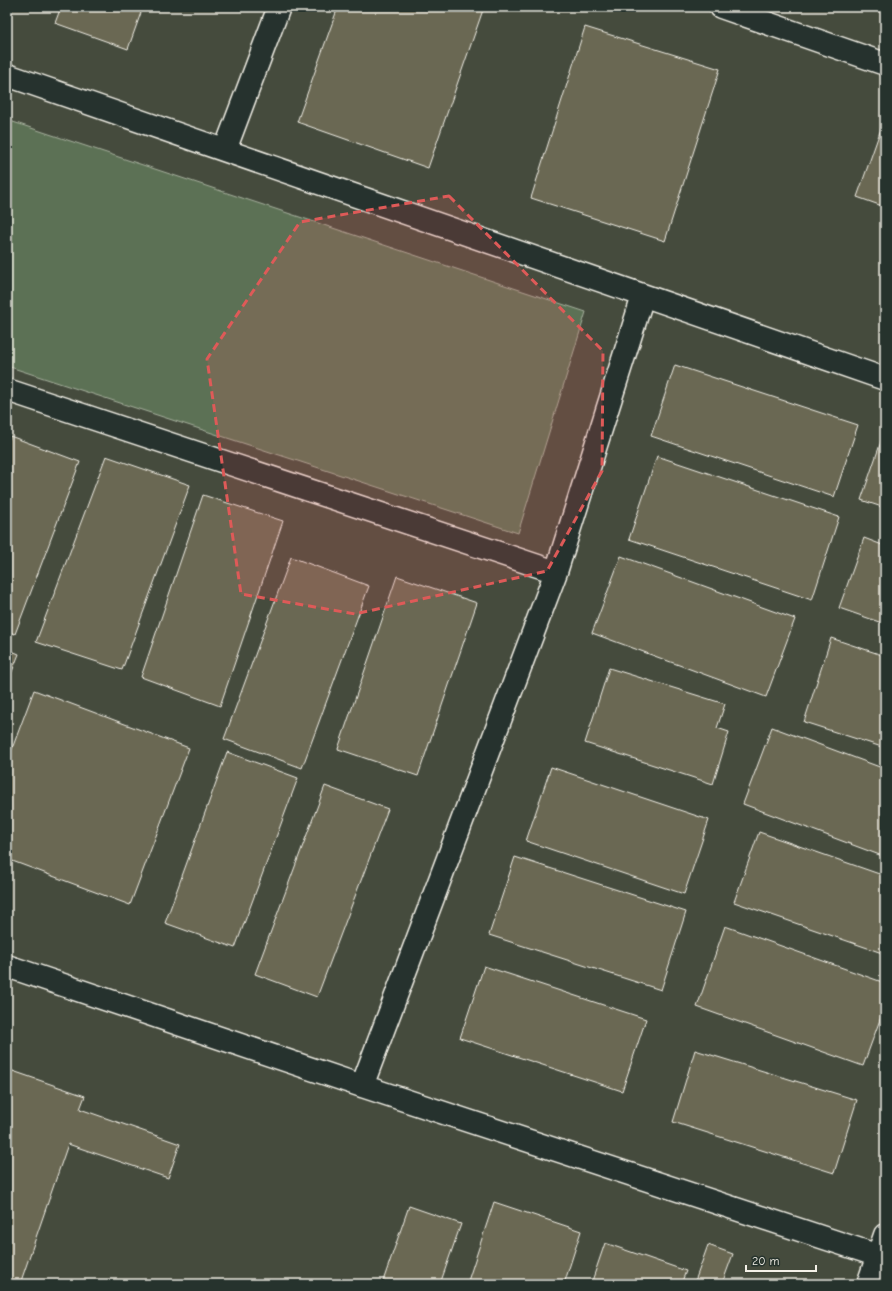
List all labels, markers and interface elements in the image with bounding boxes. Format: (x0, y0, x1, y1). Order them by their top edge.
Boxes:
scale bar (746, 1247, 816, 1273)
text: 20 m (752, 1254, 780, 1268)

